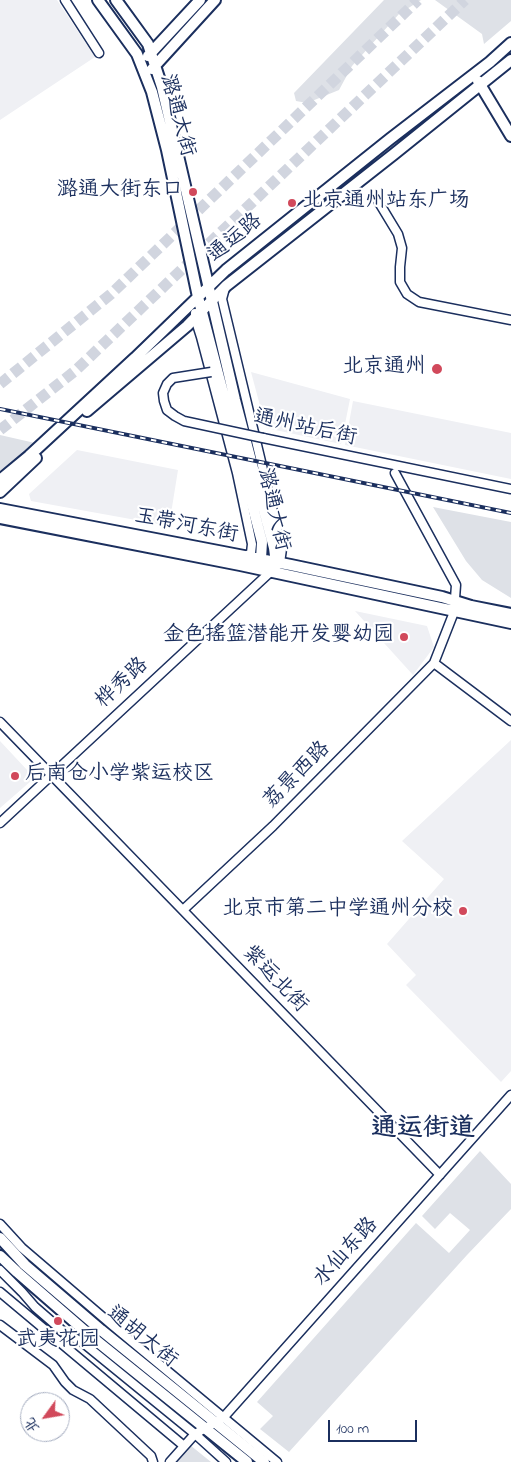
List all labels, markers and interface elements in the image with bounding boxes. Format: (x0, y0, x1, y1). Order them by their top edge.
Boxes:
street label: 潞通大街 (153, 72, 199, 160)
place label: 潞通大街东口 (57, 179, 183, 205)
marker: 潞通大街东口 (187, 186, 199, 198)
place label: 北京通州站东广场 (302, 190, 470, 216)
marker: 北京通州站东广场 (286, 197, 298, 209)
street label: 通运路 (204, 209, 268, 269)
place label: 北京通州 (342, 356, 426, 382)
marker: 北京通州 (430, 362, 444, 376)
street label: 通州站后街 (251, 406, 359, 452)
street label: 潞通大街 (250, 466, 294, 554)
street label: 玉带河东街 (132, 505, 240, 549)
place label: 金色摇篮潜能开发婴幼园 (163, 624, 394, 650)
marker: 金色摇篮潜能开发婴幼园 (398, 631, 410, 643)
street label: 桦秀路 (91, 653, 155, 715)
street label: 荔景西路 (259, 737, 337, 815)
place label: 后南仓小学紫运校区 (25, 763, 214, 789)
marker: 后南仓小学紫运校区 (9, 770, 21, 782)
place label: 北京市第二中学通州分校 (222, 898, 453, 924)
marker: 北京市第二中学通州分校 (457, 905, 469, 917)
street label: 紫运北街 (236, 941, 312, 1019)
district label: 通运街道 (371, 1115, 475, 1147)
street label: 水仙东路 (310, 1213, 384, 1293)
street label: 通胡大街 (100, 1302, 182, 1374)
marker: 武夷花园 (52, 1315, 64, 1327)
place label: 武夷花园 (16, 1329, 100, 1355)
north arrow (20, 1392, 70, 1442)
scale bar (331, 1410, 420, 1442)
text: 北 (20, 1413, 45, 1436)
text: 100 m (336, 1418, 369, 1440)

